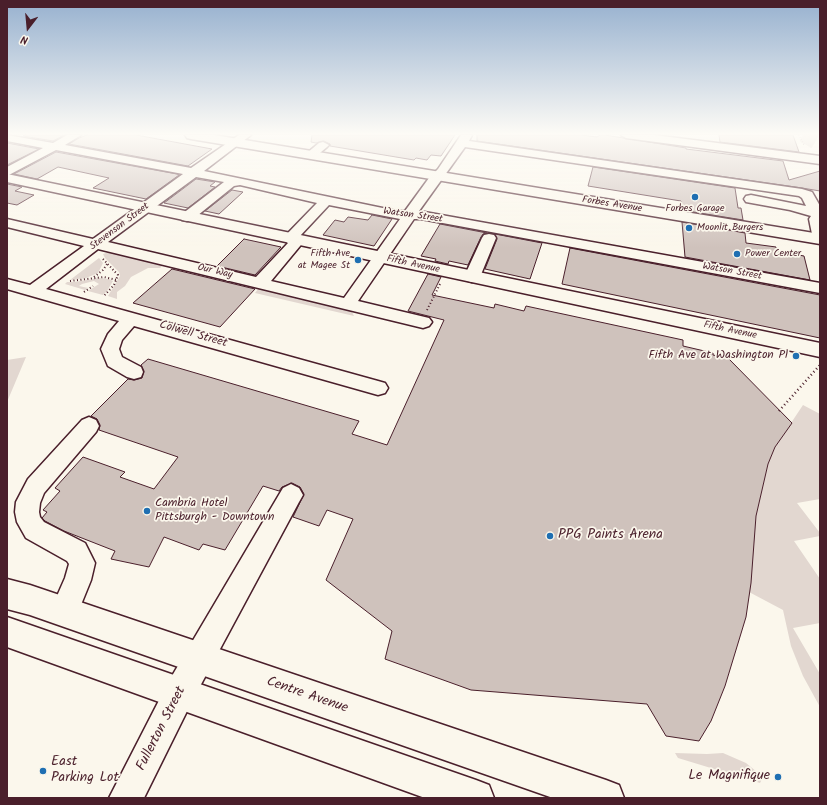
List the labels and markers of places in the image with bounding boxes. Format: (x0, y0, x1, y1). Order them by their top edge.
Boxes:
marker: Forbes Garage (690, 192, 700, 202)
place label: Forbes Garage (665, 203, 725, 215)
place label: Moonlit Burgers (697, 222, 763, 234)
marker: Moonlit Burgers (684, 223, 694, 233)
place label: Fifth Ave at Magee St (298, 248, 350, 272)
place label: Power Center (745, 248, 801, 260)
marker: Power Center (732, 249, 742, 259)
marker: Fifth Ave at Magee St (353, 255, 363, 265)
place label: Fifth Ave at Washington Pl (649, 349, 788, 363)
marker: Fifth Ave at Washington Pl (791, 351, 801, 361)
place label: Cambria Hotel Pittsburgh - Downtown (155, 497, 274, 525)
marker: Cambria Hotel Pittsburgh - Downtown (142, 506, 152, 516)
place label: PPG Paints Arena (558, 528, 663, 544)
marker: PPG Paints Arena (545, 531, 555, 541)
place label: East Parking Lot (51, 755, 119, 788)
marker: East Parking Lot (38, 766, 48, 776)
place label: Le Magnifique (688, 769, 770, 785)
marker: Le Magnifique (773, 772, 783, 782)

